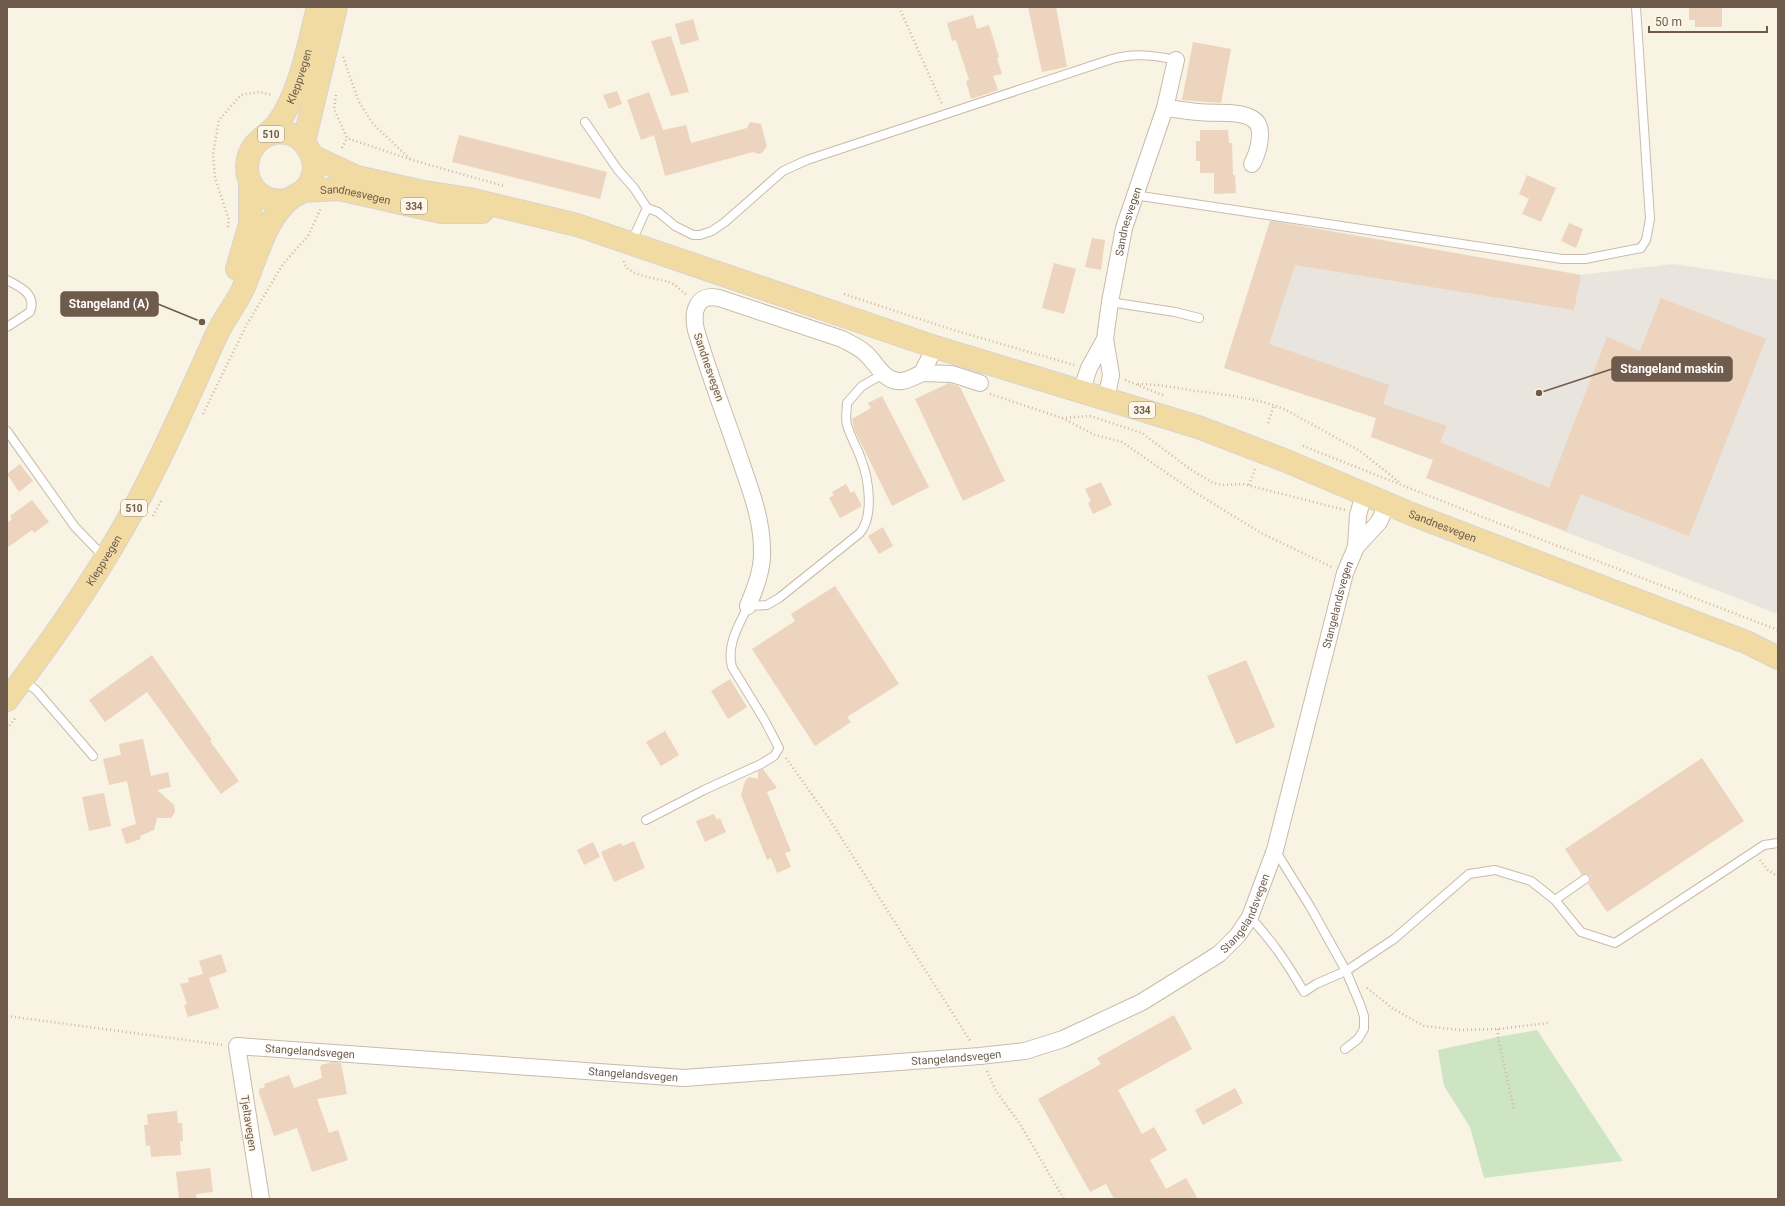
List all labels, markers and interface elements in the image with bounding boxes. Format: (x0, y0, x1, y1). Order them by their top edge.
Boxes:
scale bar (1649, 8, 1767, 34)
text: 50 m (1655, 15, 1682, 29)
street label: Kleppvegen (284, 48, 315, 106)
road number: 510 (258, 126, 284, 142)
street label: Sandnesvegen (320, 183, 392, 207)
street label: Sandnesvegen (1113, 185, 1145, 257)
road number: 334 (401, 198, 427, 214)
callout: Stangeland (A) (61, 292, 158, 316)
text: Stangeland (A) (69, 297, 149, 311)
street label: Sandnesvegen (691, 331, 726, 403)
callout: Stangeland maskin (1612, 357, 1732, 381)
text: Stangeland maskin (1620, 362, 1724, 376)
road number: 334 (1129, 402, 1155, 418)
road number: 510 (121, 500, 147, 516)
street label: Sandnesvegen (1407, 507, 1478, 545)
street label: Kleppvegen (84, 533, 125, 588)
street label: Stangelandsvegen (1320, 559, 1356, 650)
street label: Stangelandsvegen (1218, 872, 1273, 956)
street label: Stangelandsvegen (265, 1042, 355, 1061)
street label: Stangelandsvegen (911, 1048, 1002, 1068)
street label: Stangelandsvegen (588, 1065, 678, 1085)
street label: Tjeltavegen (238, 1094, 259, 1152)

